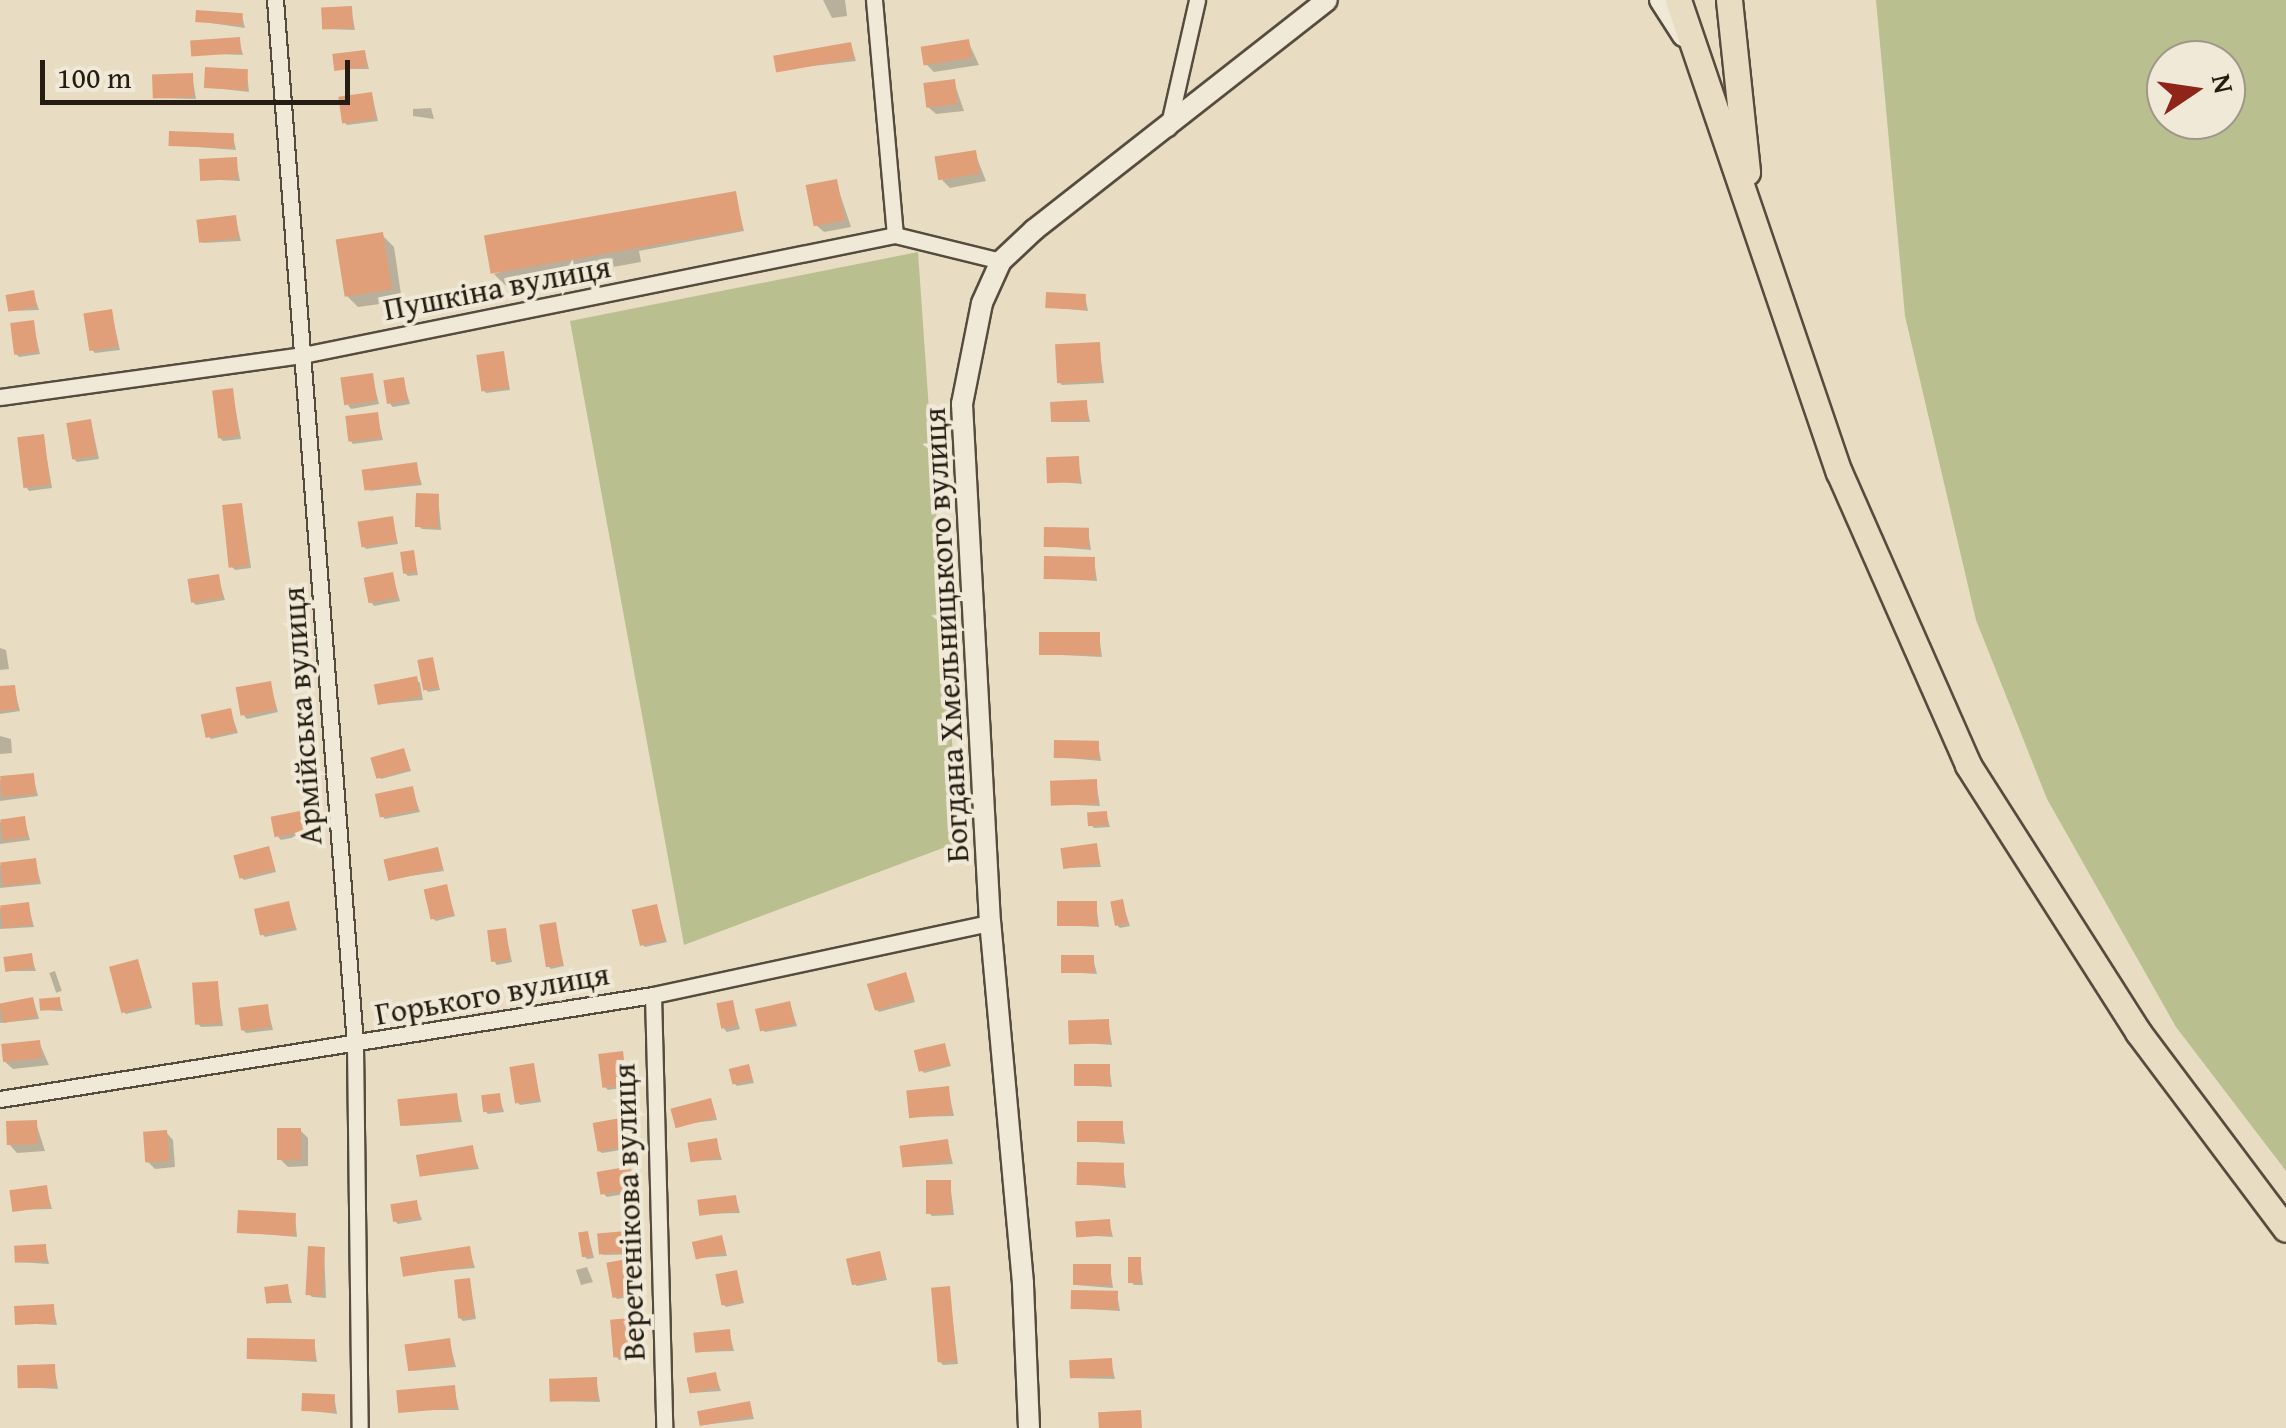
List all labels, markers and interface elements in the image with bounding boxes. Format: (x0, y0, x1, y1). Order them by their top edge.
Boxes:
scale bar (45, 40, 355, 102)
north arrow (2146, 40, 2246, 140)
text: 100 m (57, 55, 131, 99)
text: N (2202, 70, 2246, 97)
street label: Пушкіна вулиця (380, 247, 614, 329)
street label: Богдана Хмельницького вулиця (915, 406, 977, 864)
street label: Армійська вулиця (274, 586, 330, 846)
street label: Горького вулиця (372, 955, 612, 1033)
street label: Веретенікова вулиця (605, 1063, 653, 1361)

